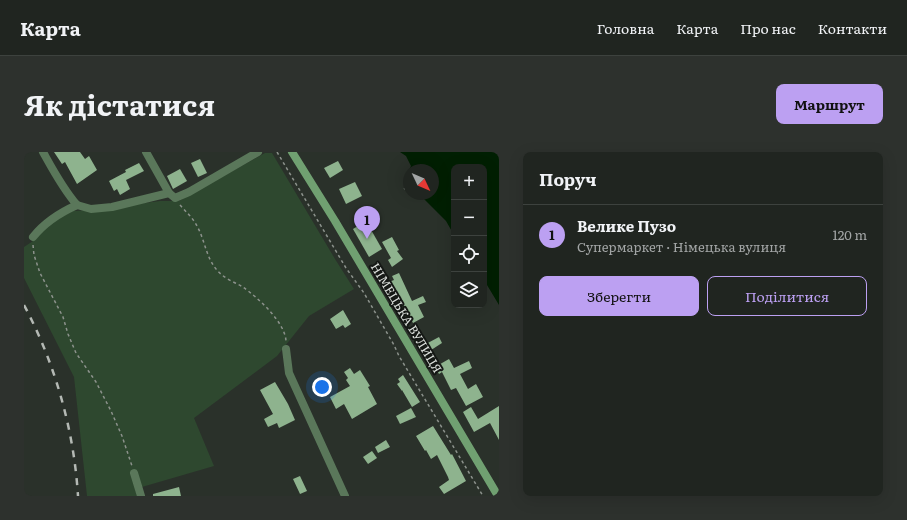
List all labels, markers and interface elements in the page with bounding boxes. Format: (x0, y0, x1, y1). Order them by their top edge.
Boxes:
text: Карта (20, 14, 81, 42)
text: Головна (597, 18, 654, 38)
text: Карта (676, 18, 718, 38)
text: Про нас (740, 18, 796, 38)
text: Контакти (818, 18, 887, 38)
text: Як дістатися (24, 83, 215, 125)
button: Маршрут (776, 84, 883, 124)
north arrow (403, 164, 439, 200)
map controls (451, 164, 487, 308)
button: + (451, 164, 487, 200)
text: Поруч (539, 166, 596, 191)
button: − (451, 200, 487, 236)
pin: 1 (354, 206, 380, 239)
text: Велике Пузо (577, 214, 676, 237)
text: 1 (549, 225, 555, 244)
text: 120 m (832, 225, 867, 244)
button: locate (451, 236, 487, 272)
text: Супермаркет · Німецька вулиця (577, 237, 786, 256)
street label: НІМЕЦЬКА ВУЛИЦЯ (367, 259, 447, 376)
button: layers (451, 272, 487, 308)
button: Зберегти (539, 276, 699, 316)
button: Поділитися (707, 276, 867, 316)
your location (312, 377, 332, 397)

